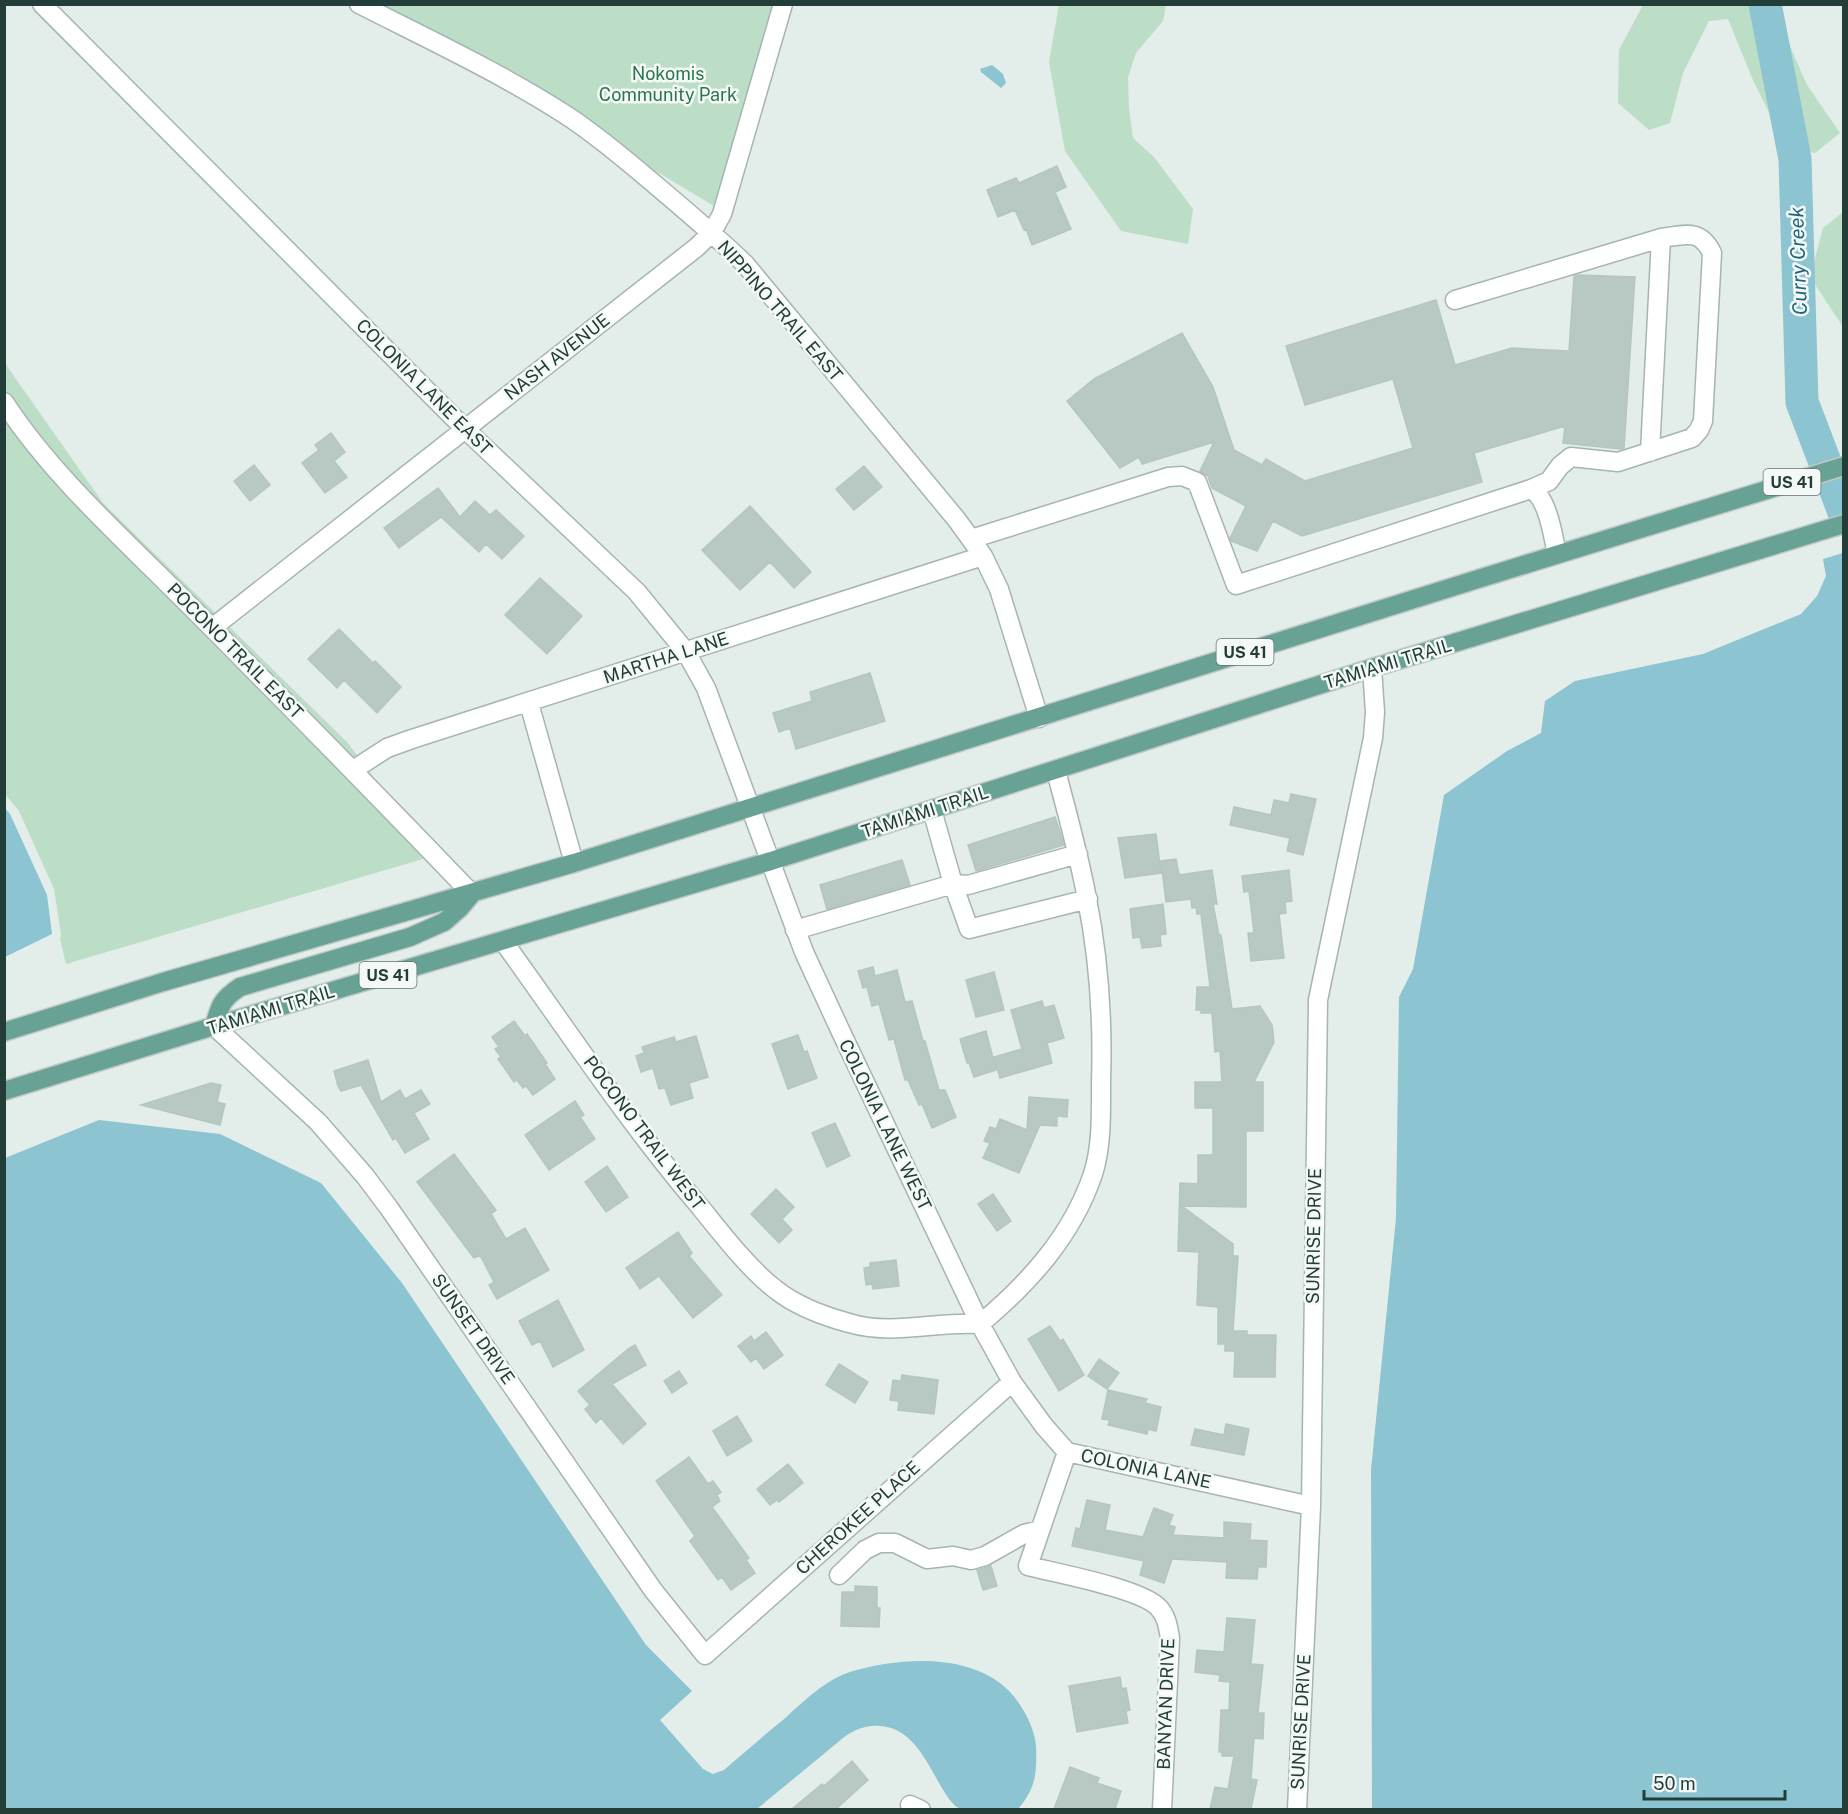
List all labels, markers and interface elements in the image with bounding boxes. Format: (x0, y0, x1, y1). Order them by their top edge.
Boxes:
park label: Nokomis Community Park (599, 63, 737, 105)
water label: Curry Creek (1784, 206, 1812, 316)
street label: NIPPINO TRAIL EAST (714, 236, 847, 385)
street label: NASH AVENUE (500, 309, 613, 404)
street label: COLONIA LANE EAST (352, 314, 497, 459)
road number: US 41 (1764, 469, 1820, 495)
street label: POCONO TRAIL EAST (163, 579, 308, 723)
street label: MARTHA LANE (601, 627, 731, 688)
street label: TAMIAMI TRAIL (1322, 634, 1454, 693)
road number: US 41 (1216, 639, 1274, 665)
street label: TAMIAMI TRAIL (859, 781, 991, 842)
road number: US 41 (360, 962, 416, 988)
street label: TAMIAMI TRAIL (205, 980, 337, 1039)
street label: COLONIA LANE WEST (835, 1036, 936, 1214)
street label: POCONO TRAIL WEST (580, 1052, 709, 1214)
street label: SUNRISE DRIVE (1302, 1168, 1325, 1304)
street label: SUNSET DRIVE (428, 1270, 519, 1388)
street label: COLONIA LANE (1079, 1444, 1213, 1493)
street label: CHEROKEE PLACE (791, 1456, 924, 1579)
street label: BANYAN DRIVE (1153, 1638, 1178, 1770)
street label: SUNRISE DRIVE (1286, 1653, 1315, 1790)
scale bar (1644, 1763, 1785, 1801)
text: 50 m (1653, 1773, 1696, 1794)

